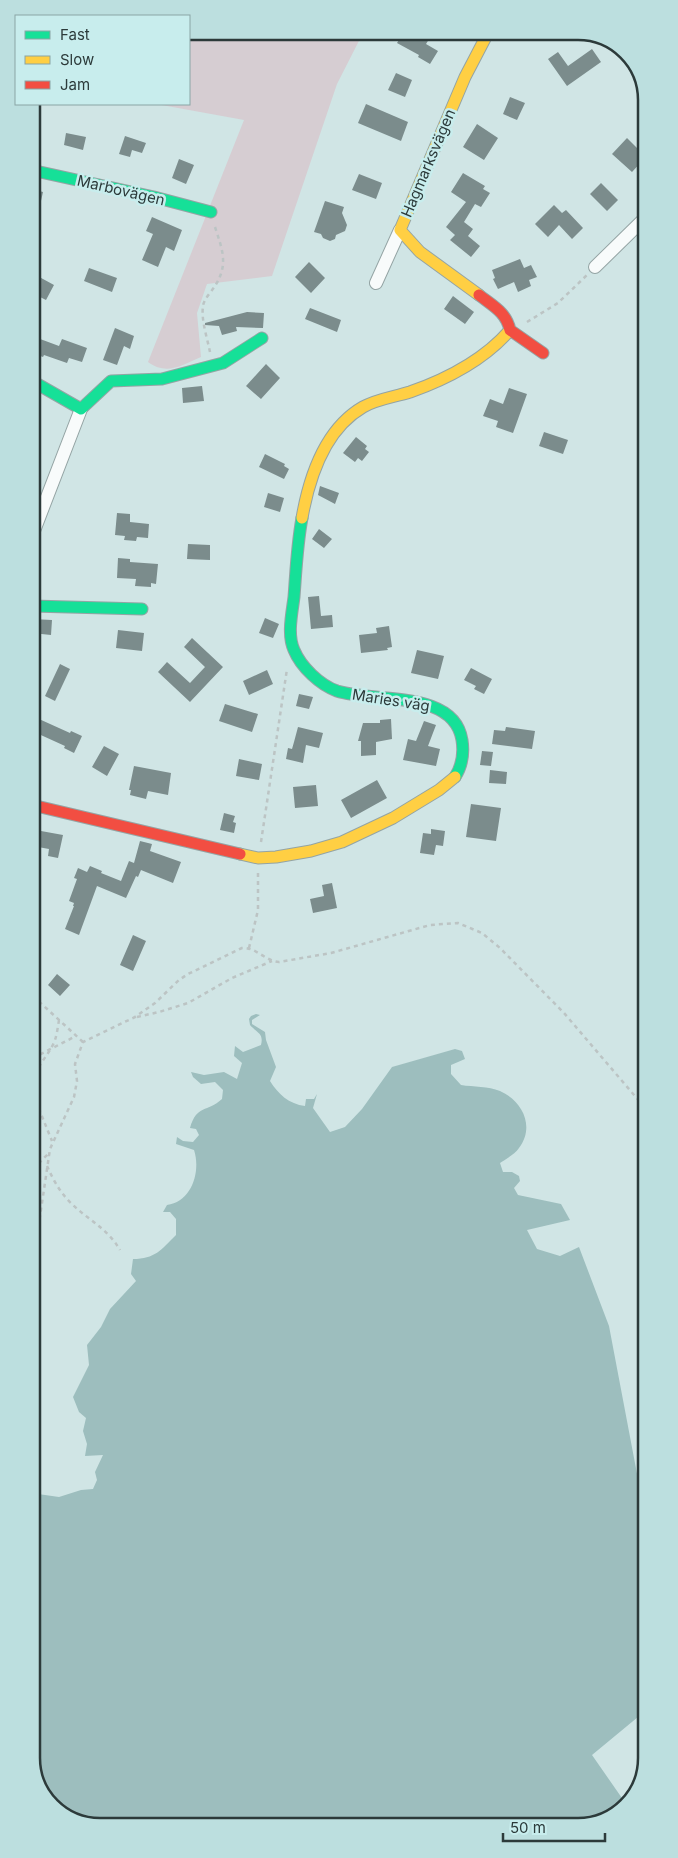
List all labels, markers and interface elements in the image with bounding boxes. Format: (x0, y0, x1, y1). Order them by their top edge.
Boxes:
legend (15, 15, 190, 105)
text: Fast (60, 25, 90, 44)
text: Slow (60, 50, 94, 69)
text: Jam (60, 75, 90, 94)
street label: Hagmarksvägen (397, 106, 459, 220)
street label: Marbovägen (75, 171, 167, 209)
street label: Maries väg (351, 684, 431, 716)
scale bar (503, 1810, 606, 1842)
text: 50 m (510, 1818, 546, 1837)

